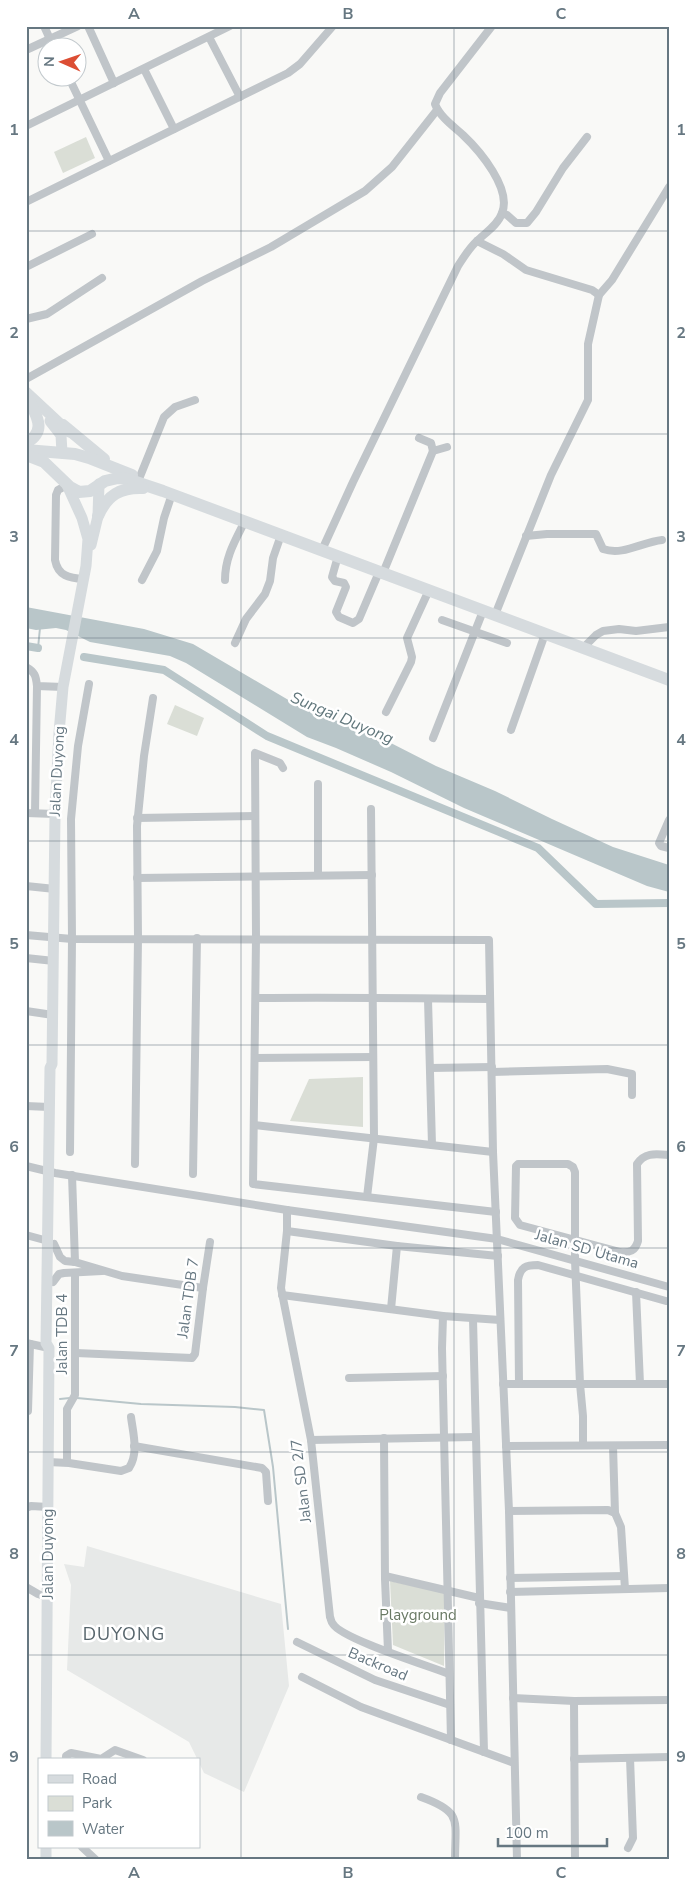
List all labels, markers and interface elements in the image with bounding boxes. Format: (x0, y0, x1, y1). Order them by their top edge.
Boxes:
text: A (128, 3, 140, 25)
text: B (342, 3, 354, 25)
text: C (556, 3, 567, 25)
north arrow (38, 38, 88, 88)
text: N (40, 56, 59, 67)
text: 1 (9, 119, 19, 141)
text: 1 (676, 119, 686, 141)
text: 2 (9, 322, 19, 344)
text: 2 (676, 322, 686, 344)
text: 3 (9, 526, 19, 548)
text: 3 (676, 526, 686, 548)
water label: Sungai Duyong (287, 686, 397, 750)
street label: Jalan Duyong (45, 725, 69, 818)
text: 4 (9, 729, 19, 751)
text: 4 (676, 729, 686, 751)
text: 5 (9, 933, 19, 955)
text: 5 (676, 933, 686, 955)
text: 6 (9, 1136, 19, 1158)
text: 6 (676, 1136, 686, 1158)
street label: Jalan SD Utama (532, 1224, 641, 1273)
street label: Jalan TDB 7 (172, 1257, 204, 1340)
street label: Jalan TDB 4 (52, 1294, 72, 1375)
text: 7 (9, 1340, 19, 1362)
text: 7 (676, 1340, 686, 1362)
street label: Jalan SD 2/7 (286, 1438, 316, 1525)
street label: Jalan Duyong (38, 1509, 58, 1600)
text: 8 (9, 1543, 19, 1565)
text: 8 (676, 1543, 686, 1565)
park label: Playground (379, 1605, 457, 1625)
district label: DUYONG (83, 1622, 165, 1646)
street label: Backroad (345, 1643, 411, 1685)
text: 9 (9, 1746, 19, 1768)
text: 9 (676, 1746, 686, 1768)
legend (38, 1758, 200, 1848)
text: Road (82, 1769, 117, 1789)
text: Park (82, 1793, 112, 1813)
scale bar (498, 1816, 606, 1848)
text: Water (82, 1819, 125, 1839)
text: 100 m (505, 1823, 549, 1843)
text: A (128, 1862, 140, 1884)
text: B (342, 1862, 354, 1884)
text: C (556, 1862, 567, 1884)

